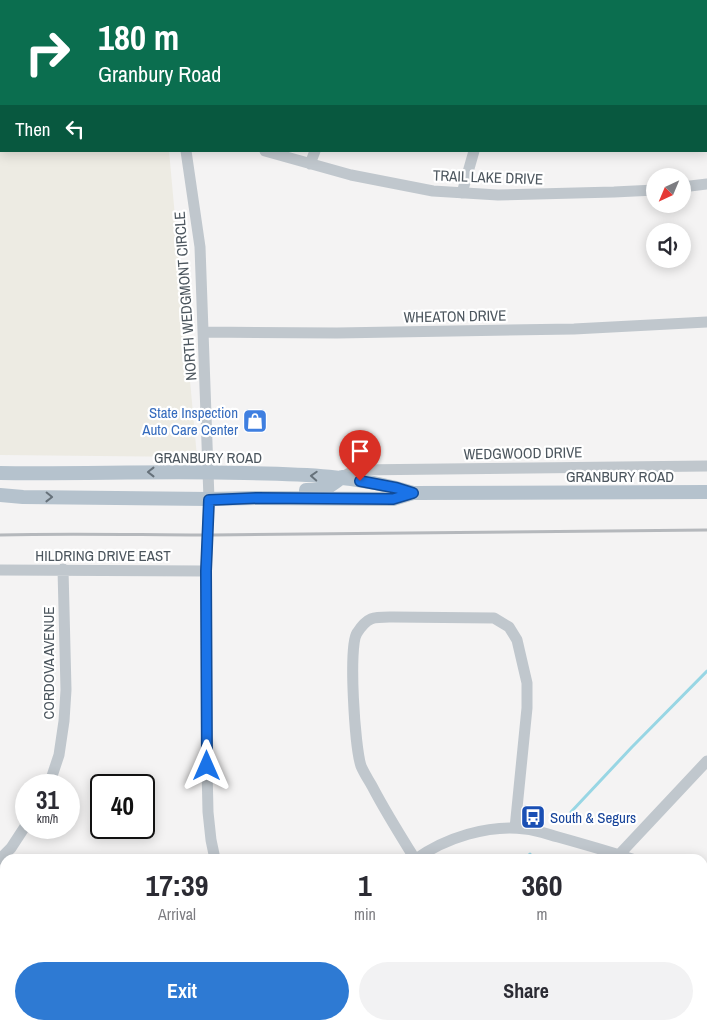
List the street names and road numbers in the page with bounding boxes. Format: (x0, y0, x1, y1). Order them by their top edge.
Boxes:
street label: TRAIL LAKE DRIVE (433, 165, 543, 189)
street label: NORTH WEDGMONT CIRCLE (169, 211, 201, 381)
street label: WHEATON DRIVE (403, 305, 507, 327)
street label: WEDGWOOD DRIVE (463, 441, 583, 465)
street label: GRANBURY ROAD (154, 447, 262, 468)
street label: GRANBURY ROAD (566, 466, 674, 487)
street label: HILDRING DRIVE EAST (35, 545, 171, 566)
street label: CORDOVA AVENUE (38, 606, 59, 720)

